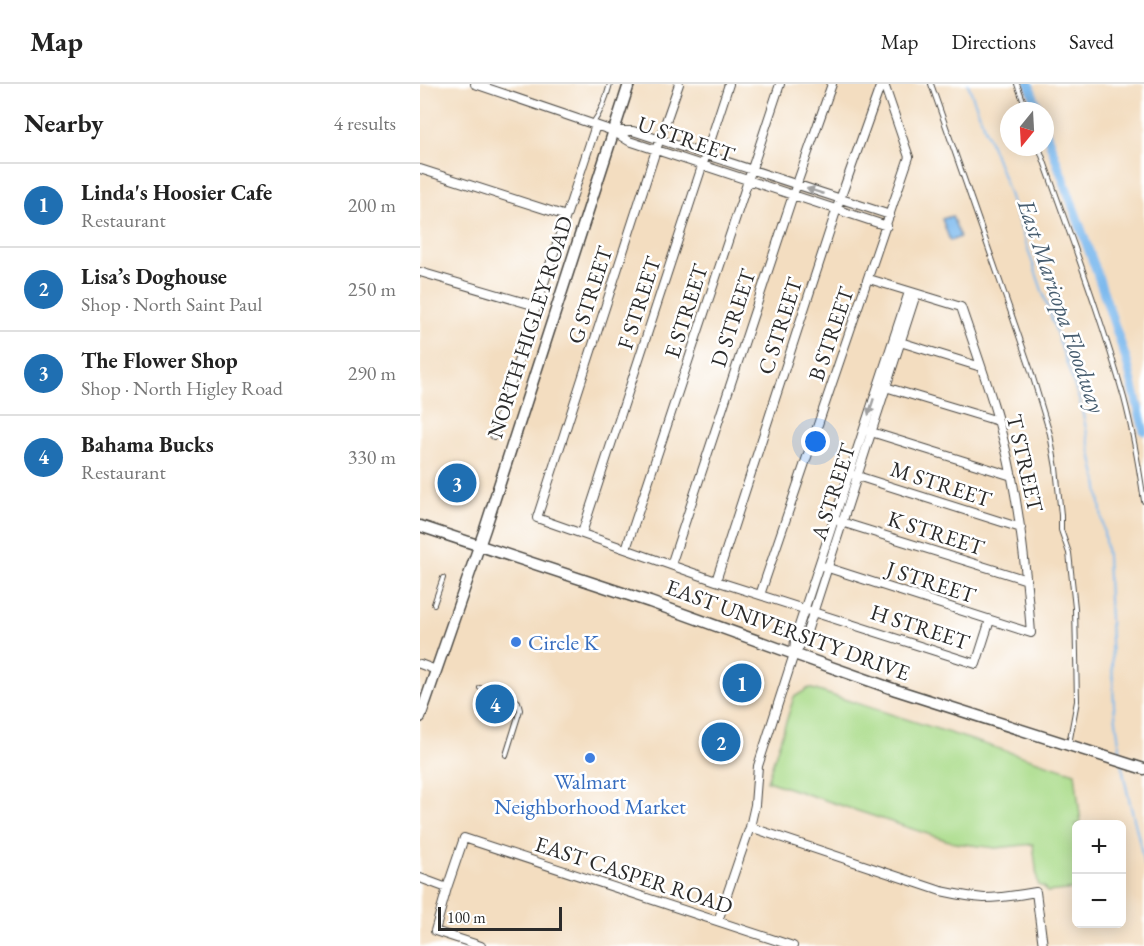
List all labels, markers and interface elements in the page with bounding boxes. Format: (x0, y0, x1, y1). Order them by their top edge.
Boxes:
text: Map (30, 23, 83, 59)
text: Map (881, 28, 918, 55)
text: Directions (951, 28, 1036, 55)
text: Saved (1069, 28, 1114, 55)
north arrow (1000, 102, 1054, 156)
text: Nearby (24, 106, 104, 140)
street label: U STREET (634, 109, 739, 169)
text: 4 results (333, 110, 396, 136)
text: Linda's Hoosier Cafe (81, 178, 272, 207)
one-way arrow (806, 185, 824, 195)
text: 1 (38, 192, 49, 218)
text: 200 m (348, 192, 396, 218)
water label: East Maricopa Floodway (1011, 194, 1113, 417)
text: Restaurant (81, 207, 166, 233)
street label: NORTH HIGLEY ROAD (480, 212, 580, 442)
street label: G STREET (561, 242, 619, 347)
street label: F STREET (610, 253, 668, 353)
street label: E STREET (657, 260, 715, 362)
text: Lisa’s Doghouse (81, 262, 227, 291)
street label: D STREET (704, 265, 763, 371)
street label: C STREET (751, 274, 809, 378)
text: 2 (38, 276, 49, 302)
text: 250 m (348, 276, 396, 302)
street label: B STREET (801, 283, 861, 385)
text: Shop · North Saint Paul (81, 291, 262, 317)
text: The Flower Shop (81, 346, 238, 375)
text: 3 (38, 360, 49, 386)
text: 290 m (348, 360, 396, 386)
text: Shop · North Higley Road (81, 375, 283, 401)
one-way arrow (865, 398, 875, 416)
street label: T STREET (1000, 411, 1050, 515)
your location (801, 427, 830, 456)
text: Bahama Bucks (81, 430, 214, 459)
street label: A STREET (803, 440, 862, 545)
text: 4 (38, 444, 49, 470)
text: 330 m (348, 444, 396, 470)
street label: M STREET (887, 454, 995, 514)
text: Restaurant (81, 459, 166, 485)
pin: 3 (438, 460, 477, 506)
street label: K STREET (884, 504, 988, 562)
street label: J STREET (881, 553, 980, 610)
street label: EAST UNIVERSITY DRIVE (662, 572, 914, 688)
street label: H STREET (867, 597, 973, 657)
place label: Circle K (528, 628, 600, 657)
marker: Circle K (509, 635, 523, 649)
pin: 1 (722, 660, 762, 706)
pin: 4 (476, 682, 514, 726)
pin: 2 (702, 720, 740, 764)
marker: Walmart Neighborhood Market (583, 751, 597, 765)
place label: Walmart Neighborhood Market (494, 767, 686, 821)
map controls (1072, 820, 1126, 928)
button: + (1072, 820, 1126, 874)
street label: EAST CASPER ROAD (531, 829, 737, 921)
button: − (1072, 874, 1126, 928)
scale bar (438, 904, 562, 932)
text: 100 m (447, 907, 486, 928)

